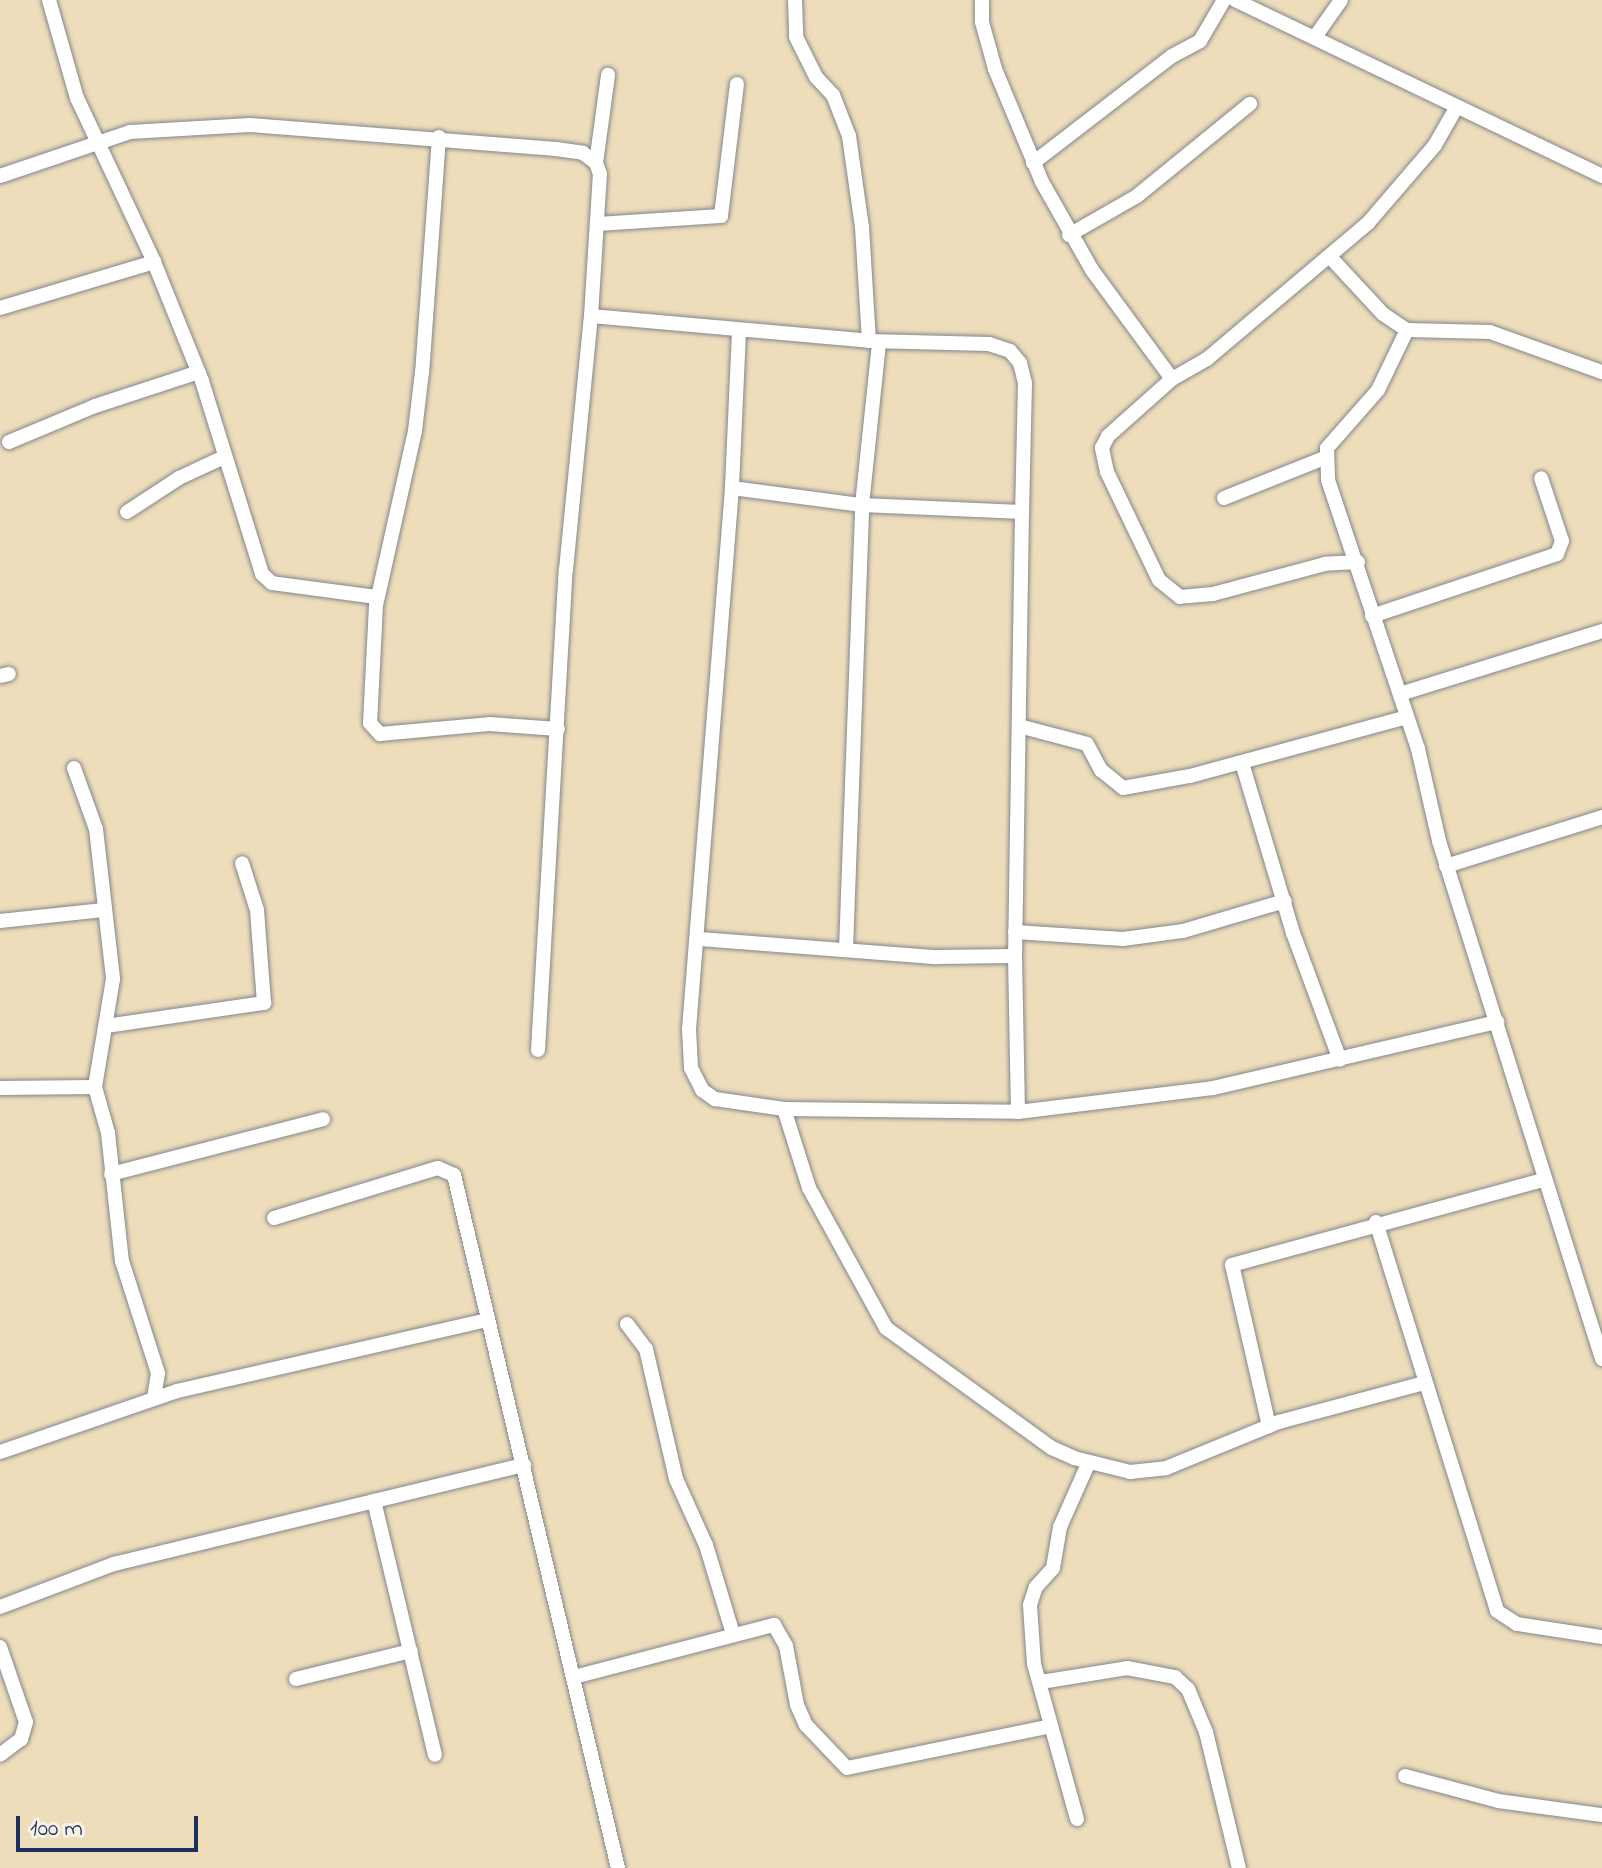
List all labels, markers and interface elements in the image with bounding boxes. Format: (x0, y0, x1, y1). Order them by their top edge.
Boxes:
scale bar (20, 1800, 202, 1850)
text: 100 m (30, 1812, 83, 1847)

